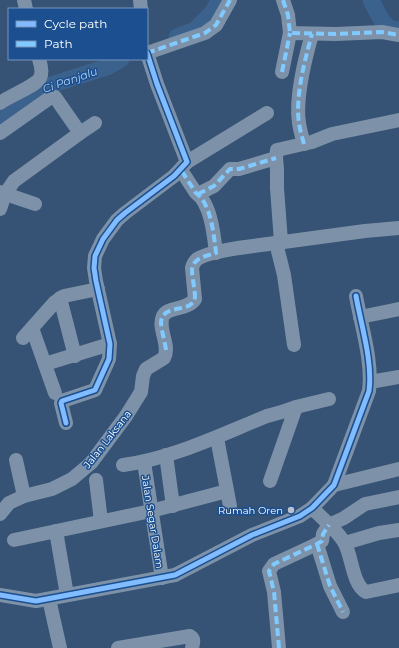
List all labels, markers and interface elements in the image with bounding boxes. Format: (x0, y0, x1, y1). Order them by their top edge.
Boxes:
legend (8, 8, 148, 60)
text: Cycle path (44, 16, 107, 31)
text: Path (44, 36, 73, 51)
water label: Ci Panjalu (41, 64, 99, 96)
street label: Jalan Laksana (80, 408, 134, 472)
street label: Jalan Segar Dalam (139, 474, 166, 569)
place label: Rumah Oren (218, 504, 283, 517)
marker: Rumah Oren (286, 505, 296, 515)

